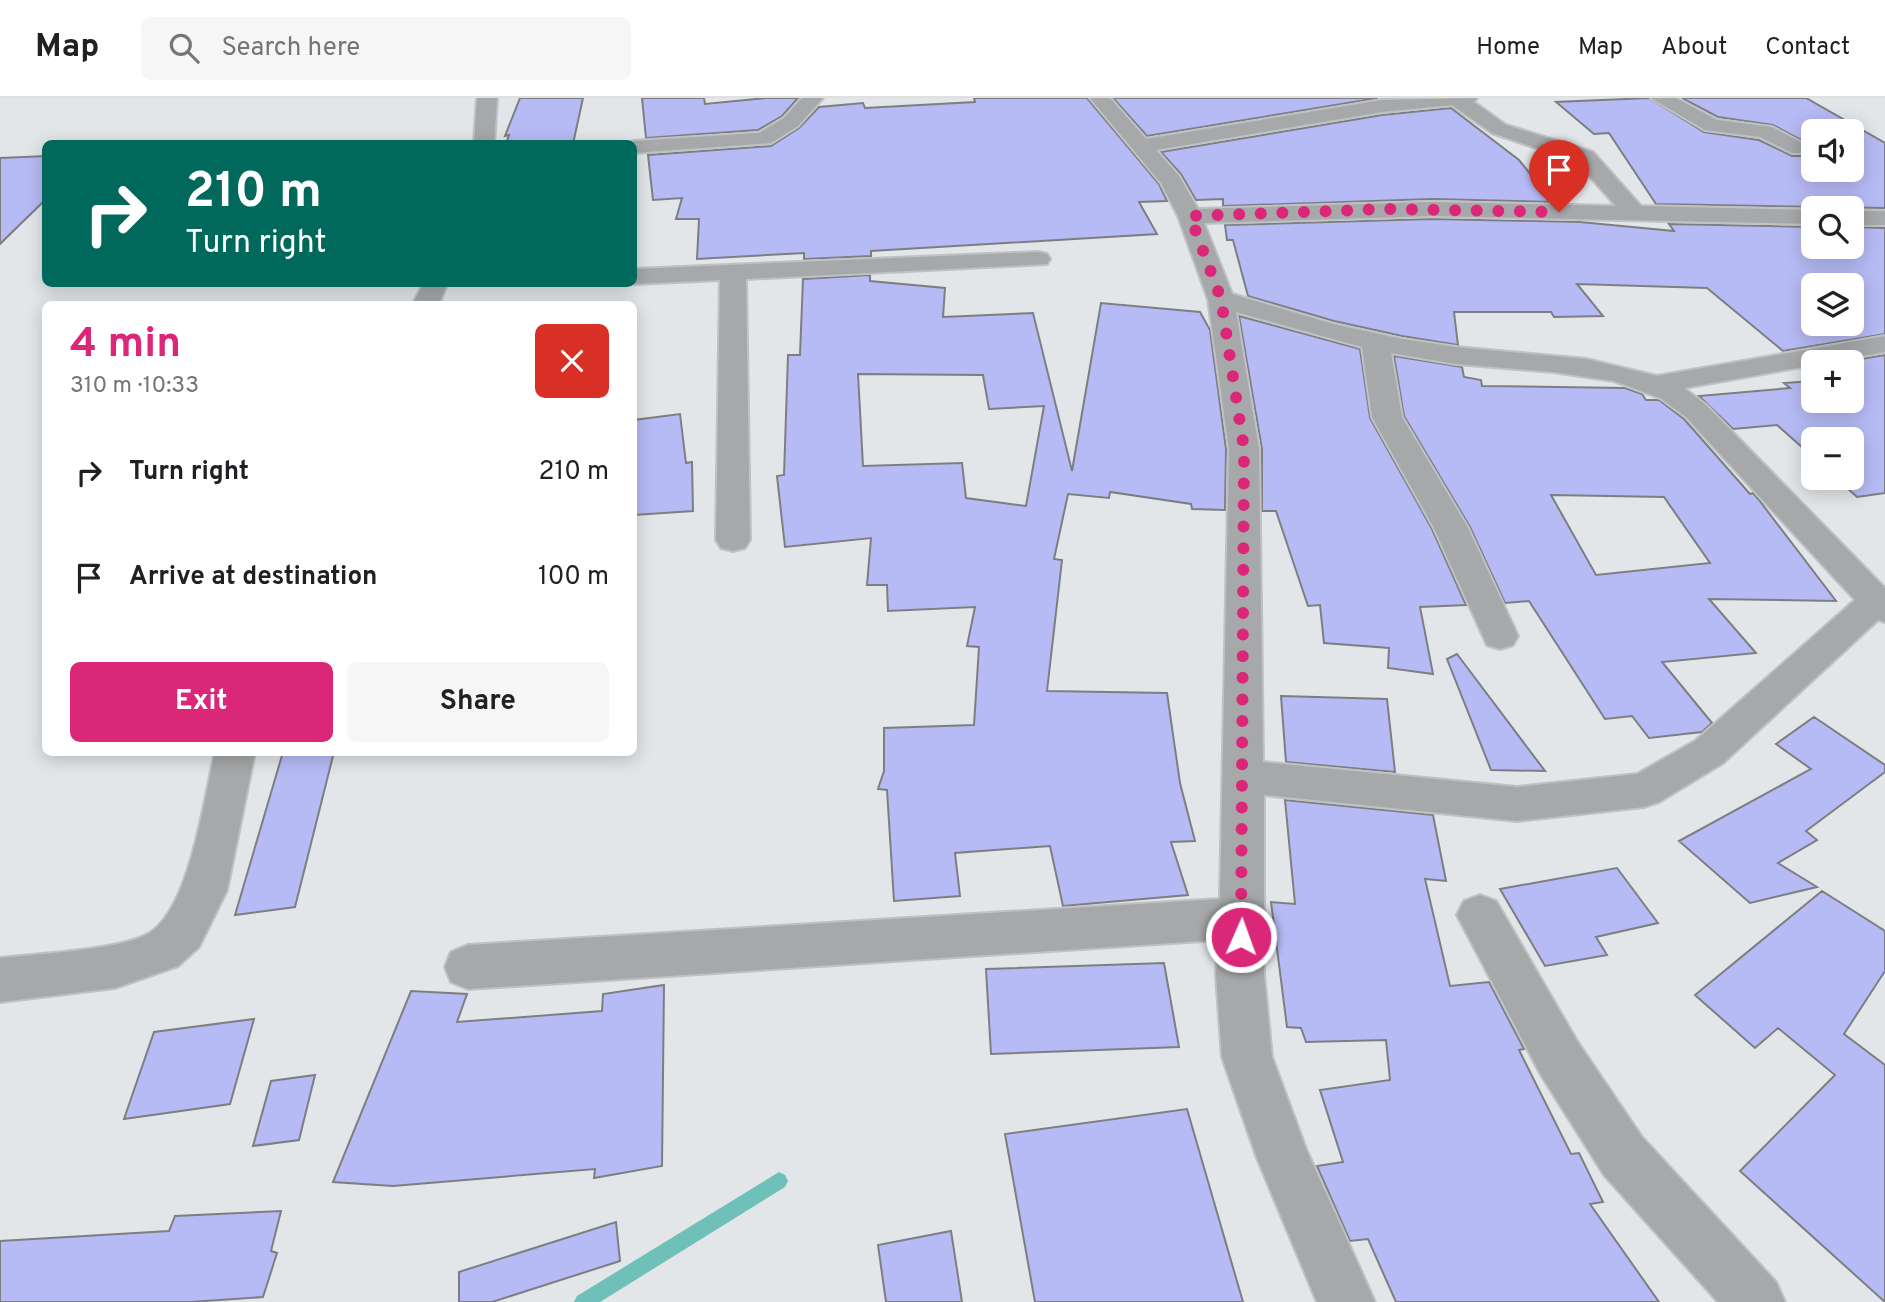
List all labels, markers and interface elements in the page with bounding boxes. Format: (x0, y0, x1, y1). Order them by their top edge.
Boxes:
search box (141, 17, 631, 80)
text: Map (35, 27, 99, 69)
icon: search (165, 29, 203, 67)
text: Search here (221, 32, 360, 65)
text: Home (1476, 33, 1540, 63)
text: Map (1578, 33, 1623, 63)
text: About (1661, 33, 1727, 63)
text: Contact (1765, 33, 1850, 63)
map controls (1801, 119, 1864, 490)
button: sound (1801, 119, 1864, 182)
pin (1529, 140, 1589, 212)
icon: arrive (1540, 151, 1578, 189)
text: 210 m (185, 163, 322, 225)
icon: right (70, 168, 161, 259)
button: search (1801, 196, 1864, 259)
text: Turn right (185, 224, 327, 264)
button: layers (1801, 273, 1864, 336)
text: 4 min (70, 319, 181, 372)
button: close (535, 324, 609, 398)
button: + (1801, 350, 1864, 413)
text: 310 m · 10:33 (70, 372, 199, 401)
button: − (1801, 427, 1864, 490)
icon: right (70, 454, 108, 492)
text: Turn right (129, 456, 249, 489)
text: 210 m (539, 456, 609, 489)
icon: arrive (70, 559, 108, 597)
text: Arrive at destination (129, 561, 377, 594)
text: 100 m (538, 561, 609, 594)
button: Exit (70, 662, 333, 742)
button: Share (347, 662, 609, 742)
position arrow (1204, 900, 1278, 974)

